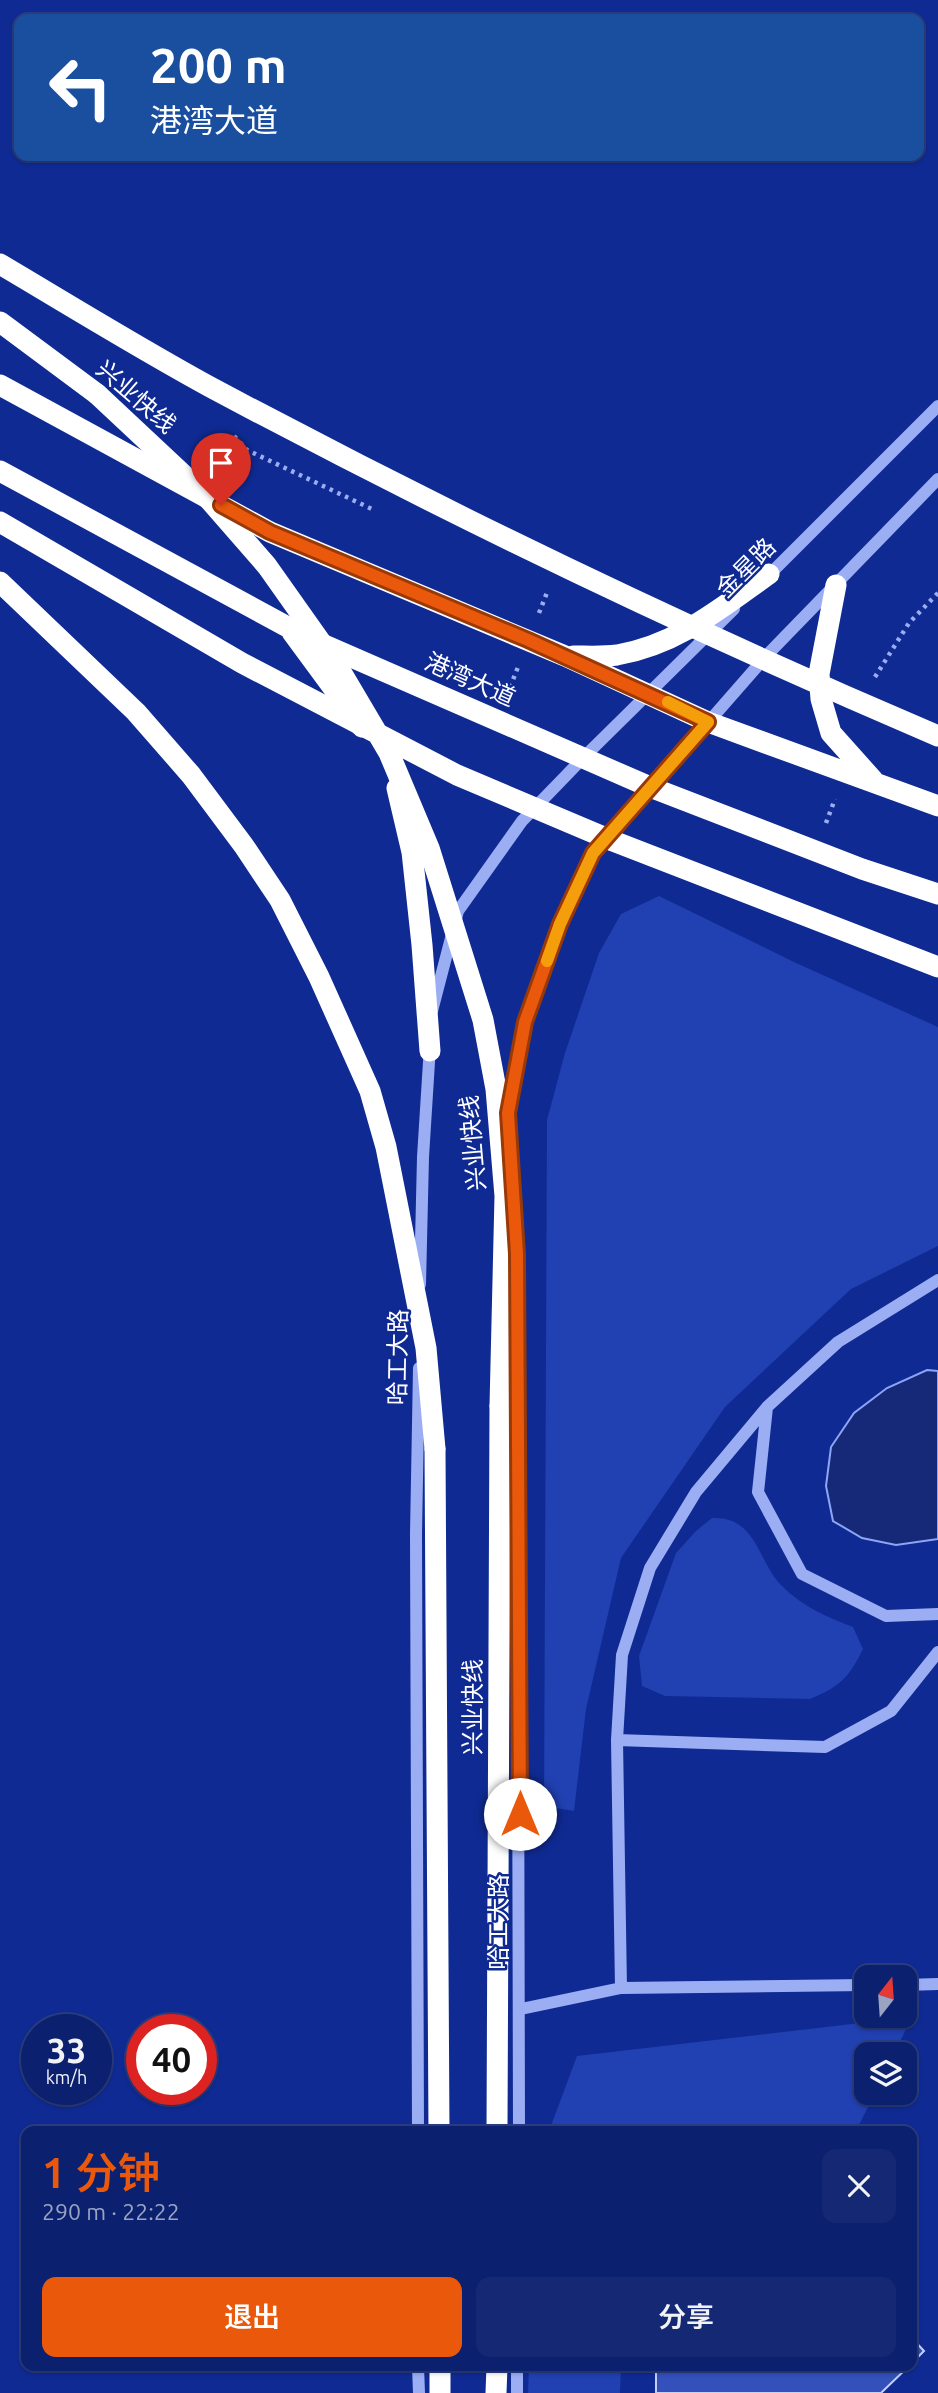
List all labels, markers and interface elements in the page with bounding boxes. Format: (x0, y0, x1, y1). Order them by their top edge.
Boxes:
text: 200 m (150, 37, 287, 92)
icon: left (35, 42, 126, 133)
text: 港湾大道 (150, 102, 278, 138)
street label: 兴业快线 (91, 355, 181, 438)
pin (191, 433, 251, 505)
icon: arrive (202, 444, 240, 482)
street label: 金星路 (711, 533, 781, 603)
street label: 港湾大道 (421, 648, 520, 711)
street label: 兴业快线 (455, 1094, 490, 1192)
street label: 哈工大路 (383, 1309, 412, 1405)
street label: 兴业快线 (459, 1659, 486, 1755)
position arrow (483, 1777, 557, 1851)
street label: 哈工大路 (485, 1874, 512, 1970)
north arrow (854, 1965, 917, 2028)
map controls (854, 1965, 917, 2105)
speed limit sign: 40 (126, 2014, 217, 2105)
text: 33 (47, 2030, 86, 2070)
button: layers (854, 2042, 917, 2105)
text: km/h (46, 2067, 87, 2087)
text: 1 分钟 (42, 2149, 160, 2196)
button: close (822, 2149, 896, 2223)
text: 290 m · 22:22 (42, 2199, 180, 2224)
button: 退出 (42, 2277, 462, 2357)
button: 分享 (476, 2277, 896, 2357)

